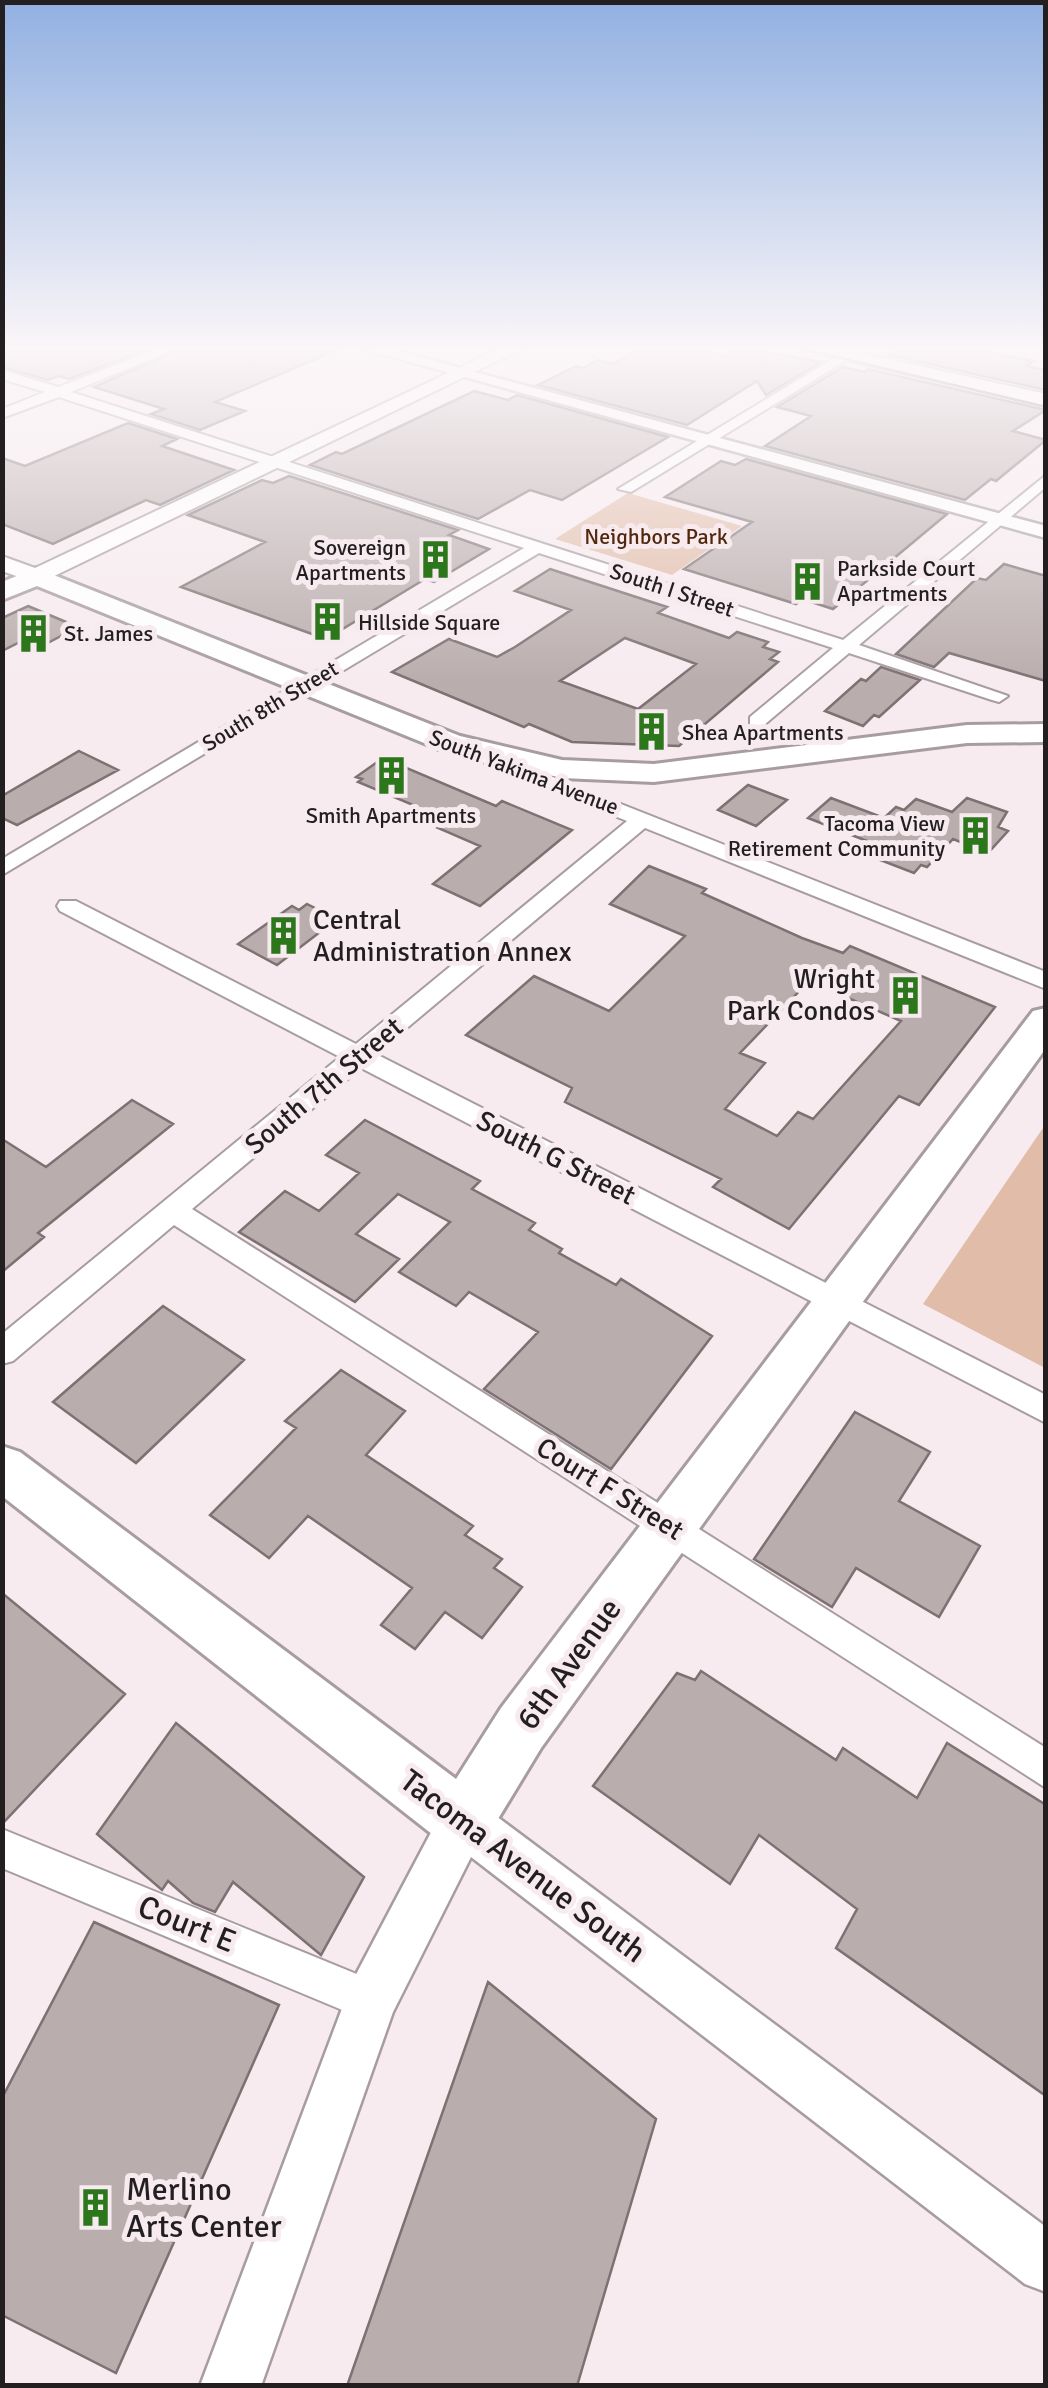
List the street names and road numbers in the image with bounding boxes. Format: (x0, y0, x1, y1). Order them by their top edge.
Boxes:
street label: South I Street (607, 557, 738, 623)
street label: South 8th Street (197, 655, 343, 757)
street label: South Yakima Avenue (426, 723, 622, 821)
street label: South 7th Street (238, 1010, 410, 1162)
street label: South G Street (471, 1103, 641, 1213)
street label: Court F Street (530, 1430, 690, 1548)
street label: 6th Avenue (508, 1591, 630, 1737)
street label: Tacoma Avenue South (392, 1761, 654, 1971)
street label: Court E (132, 1887, 242, 1961)

